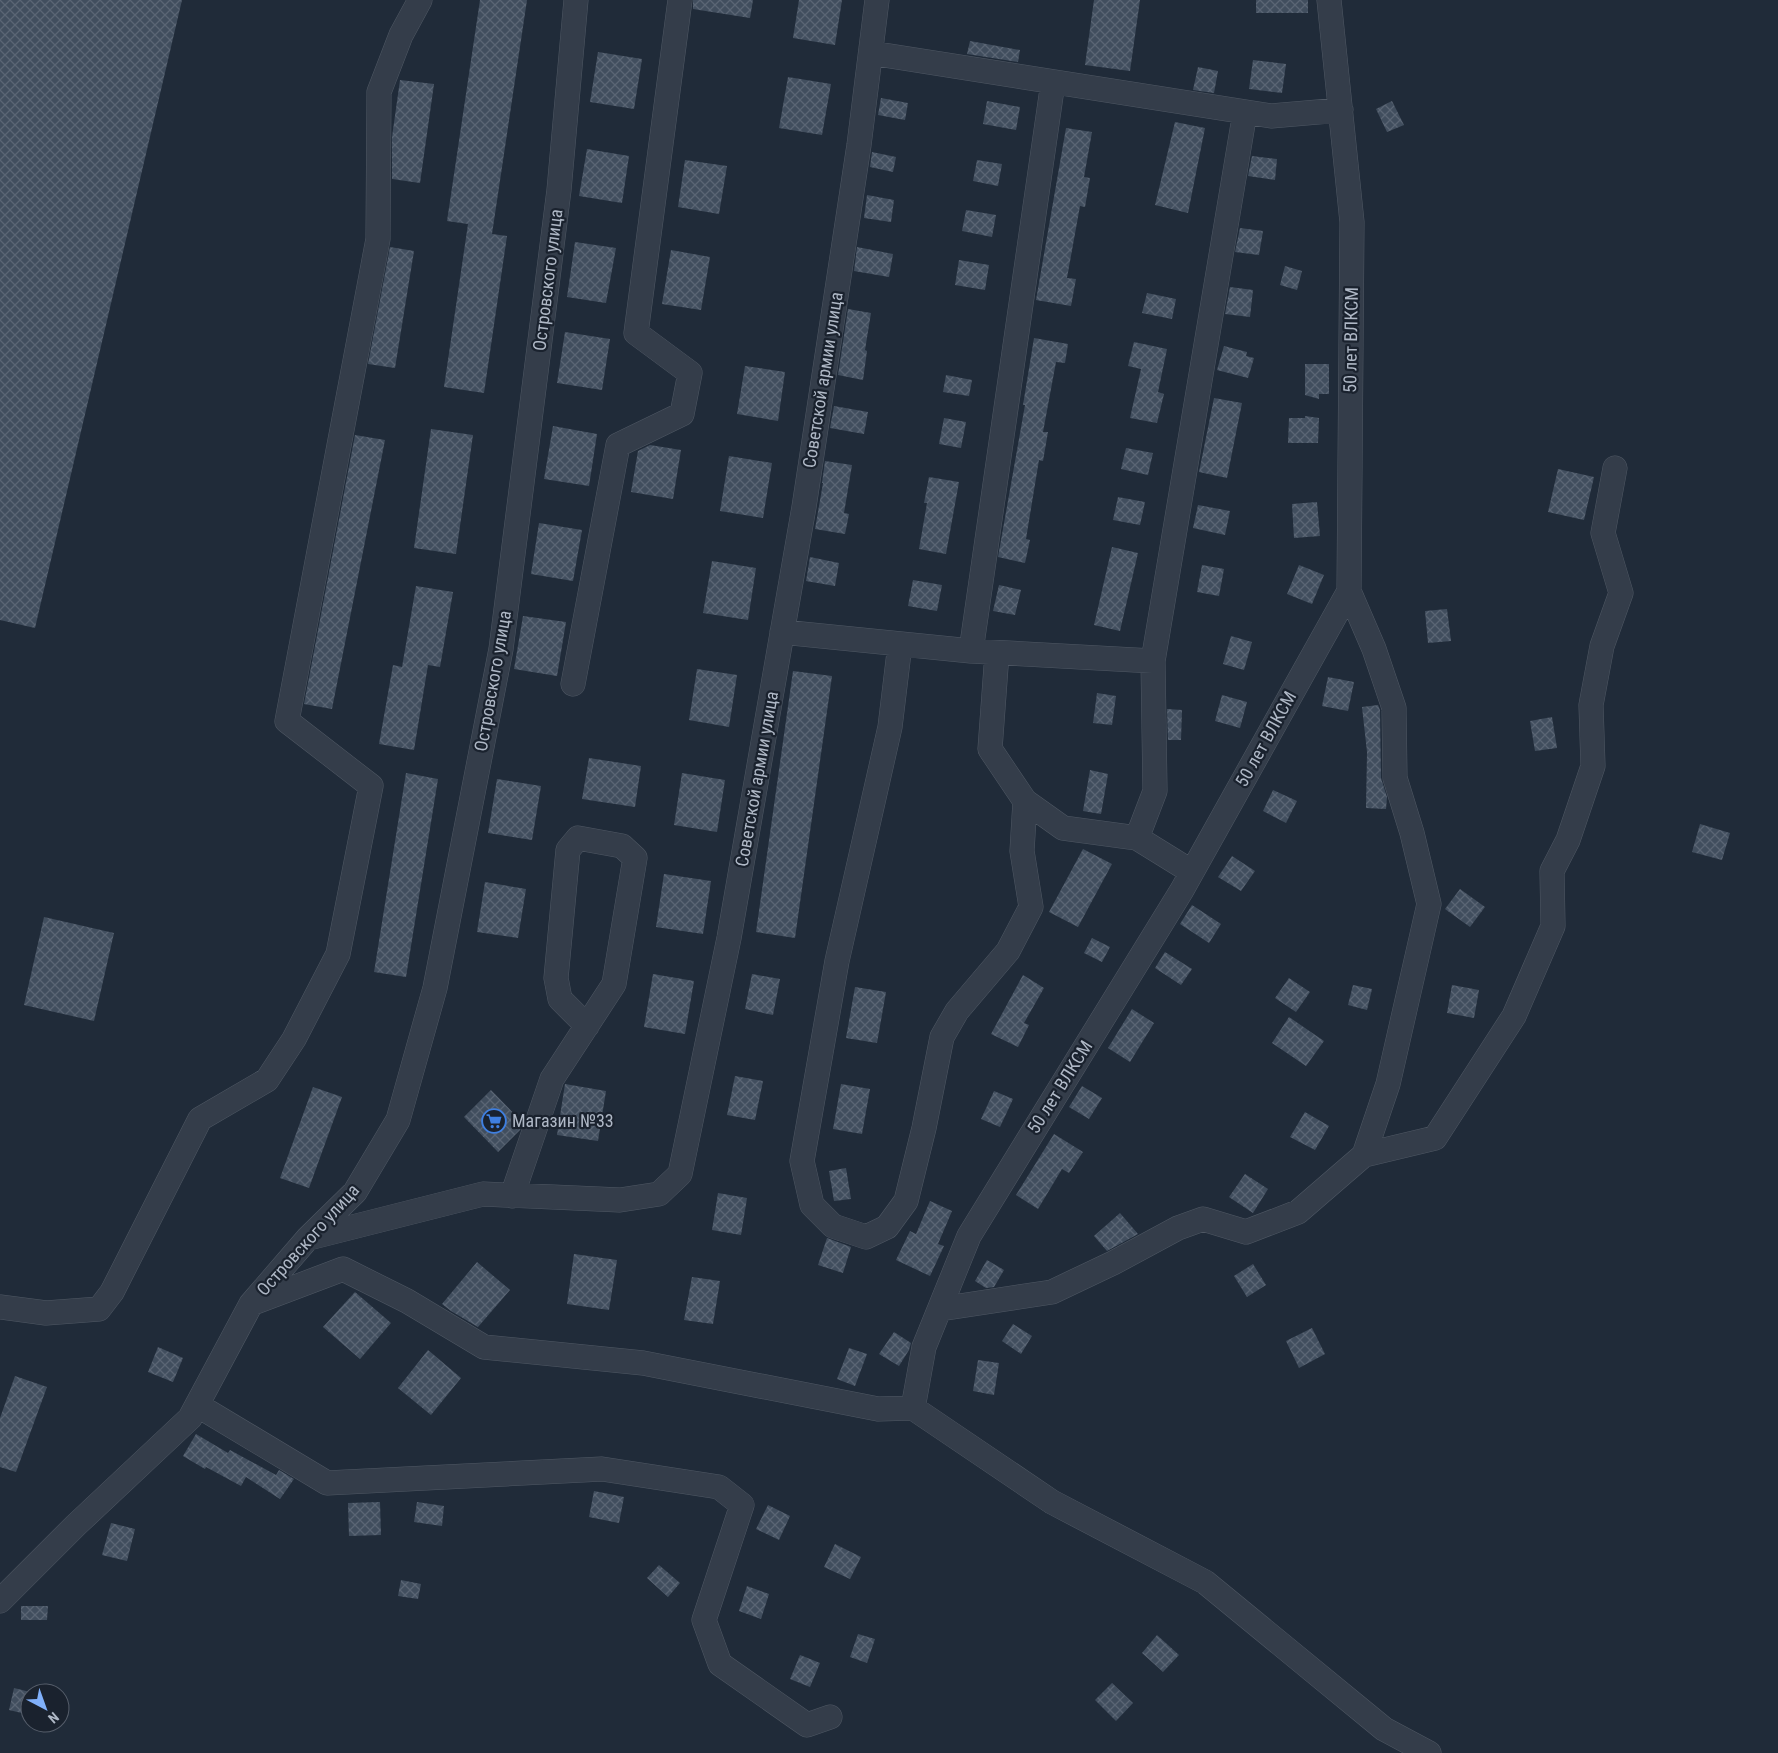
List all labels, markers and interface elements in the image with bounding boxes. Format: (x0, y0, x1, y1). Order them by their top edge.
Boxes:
street label: Островского улица (528, 208, 567, 352)
street label: 50 лет ВЛКСМ (1339, 287, 1362, 393)
street label: Советской армии улица (798, 290, 847, 469)
street label: Островского улица (470, 609, 515, 753)
street label: 50 лет ВЛКСМ (1231, 687, 1300, 790)
street label: Советской армии улица (731, 690, 782, 868)
street label: 50 лет ВЛКСМ (1023, 1036, 1096, 1137)
supermarket icon: Магазин №33 (481, 1108, 507, 1134)
place label: Магазин №33 (512, 1110, 614, 1131)
street label: Островского улица (252, 1180, 363, 1300)
north arrow (20, 1683, 70, 1733)
text: N (45, 1709, 62, 1727)

